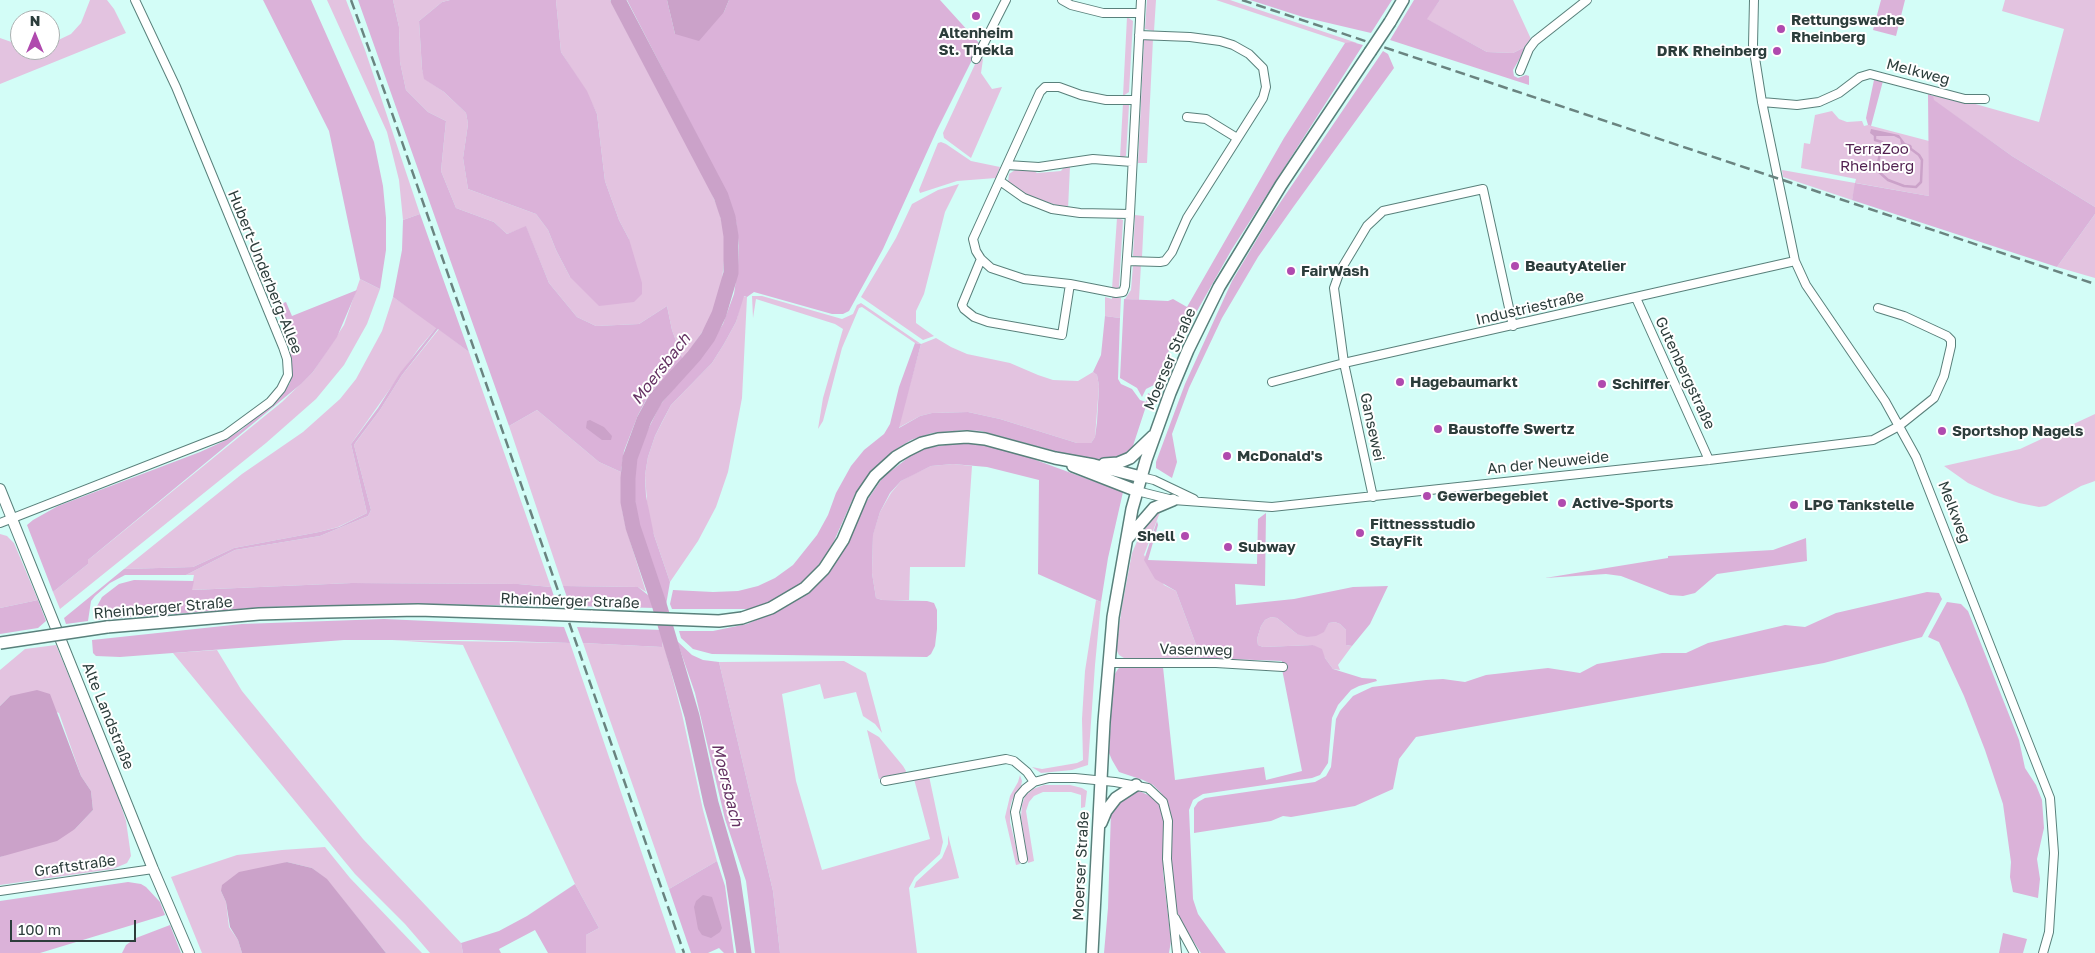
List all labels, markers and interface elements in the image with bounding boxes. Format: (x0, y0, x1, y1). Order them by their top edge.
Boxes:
north arrow (10, 10, 60, 60)
marker: Altenheim St. Thekla (970, 10, 982, 22)
place label: Rettungswache Rheinberg (1791, 11, 1905, 46)
text: N (30, 12, 40, 29)
marker: Rettungswache Rheinberg (1775, 23, 1787, 35)
place label: Altenheim St. Thekla (939, 24, 1013, 59)
place label: DRK Rheinberg (1657, 42, 1767, 60)
marker: DRK Rheinberg (1771, 45, 1783, 57)
street label: Melkweg (1884, 55, 1952, 89)
park label: TerraZoo Rheinberg (1840, 140, 1914, 175)
street label: Hubert-Underberg-Allee (224, 187, 306, 357)
place label: BeautyAtelier (1525, 257, 1626, 275)
marker: BeautyAtelier (1509, 260, 1521, 272)
place label: FairWash (1301, 262, 1369, 280)
marker: FairWash (1285, 265, 1297, 277)
street label: Industriestraße (1474, 287, 1586, 329)
street label: Moerser Straße (1140, 305, 1200, 413)
street label: Gutenbergstraße (1651, 314, 1719, 432)
water label: Moersbach (627, 330, 695, 408)
place label: Hagebaumarkt (1410, 373, 1518, 391)
place label: Schiffer (1612, 375, 1670, 393)
marker: Hagebaumarkt (1394, 376, 1406, 388)
marker: Schiffer (1596, 378, 1608, 390)
street label: Gansewei (1356, 391, 1388, 463)
place label: Baustoffe Swertz (1448, 420, 1574, 438)
place label: Sportshop Nagels (1952, 422, 2083, 440)
marker: Baustoffe Swertz (1432, 423, 1444, 435)
marker: Sportshop Nagels (1936, 425, 1948, 437)
place label: McDonald's (1237, 447, 1323, 465)
street label: An der Neuweide (1486, 448, 1610, 478)
marker: McDonald's (1221, 450, 1233, 462)
street label: Melkweg (1934, 478, 1974, 546)
place label: Gewerbegebiet (1437, 487, 1548, 505)
marker: Gewerbegebiet (1421, 490, 1433, 502)
place label: Active-Sports (1572, 494, 1673, 512)
place label: LPG Tankstelle (1804, 496, 1914, 514)
marker: Active-Sports (1556, 497, 1568, 509)
marker: LPG Tankstelle (1788, 499, 1800, 511)
place label: Fittnessstudio StayFit (1370, 515, 1475, 550)
place label: Shell (1137, 527, 1175, 545)
marker: Fittnessstudio StayFit (1354, 527, 1366, 539)
marker: Shell (1179, 530, 1191, 542)
place label: Subway (1238, 538, 1296, 556)
marker: Subway (1222, 541, 1234, 553)
street label: Rheinberger Straße (500, 590, 640, 612)
street label: Rheinberger Straße (93, 593, 233, 623)
street label: Vasenweg (1159, 640, 1233, 660)
street label: Alte Landstraße (78, 660, 138, 772)
water label: Moersbach (707, 742, 747, 828)
street label: Moerser Straße (1069, 811, 1093, 921)
street label: Graftstraße (33, 851, 117, 881)
scale bar (12, 910, 139, 942)
text: 100 m (18, 920, 61, 938)

